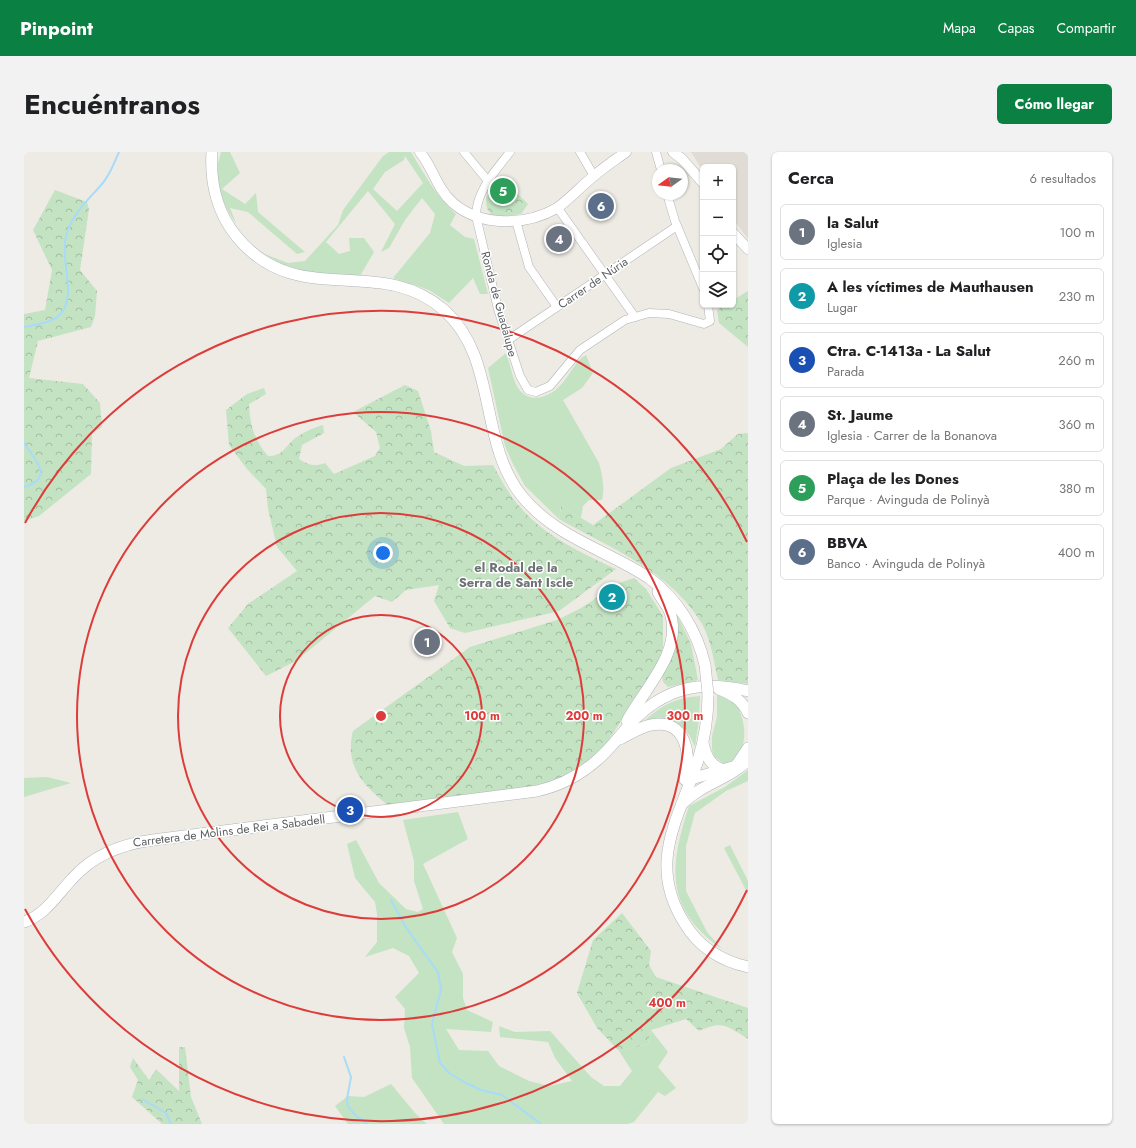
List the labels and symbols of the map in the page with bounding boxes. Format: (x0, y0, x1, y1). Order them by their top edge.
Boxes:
north arrow (652, 164, 688, 200)
pin: 5 (490, 176, 516, 206)
pin: 6 (588, 191, 614, 221)
pin: 4 (546, 224, 572, 254)
street label: Ronda de Guadalupe (476, 249, 522, 359)
street label: Carrer de Núria (554, 253, 632, 313)
your location (373, 543, 393, 563)
district label: el Rodal de la Serra de Sant Iscle (459, 558, 574, 592)
pin: 2 (599, 582, 625, 612)
pin: 1 (414, 627, 440, 657)
text: 100 m (464, 707, 500, 725)
text: 200 m (565, 707, 603, 725)
text: 300 m (667, 707, 704, 725)
centre of rings (374, 709, 388, 723)
pin: 3 (337, 795, 363, 825)
street label: Carretera de Molins de Rei a Sabadell (132, 810, 326, 852)
text: 400 m (648, 994, 686, 1012)

